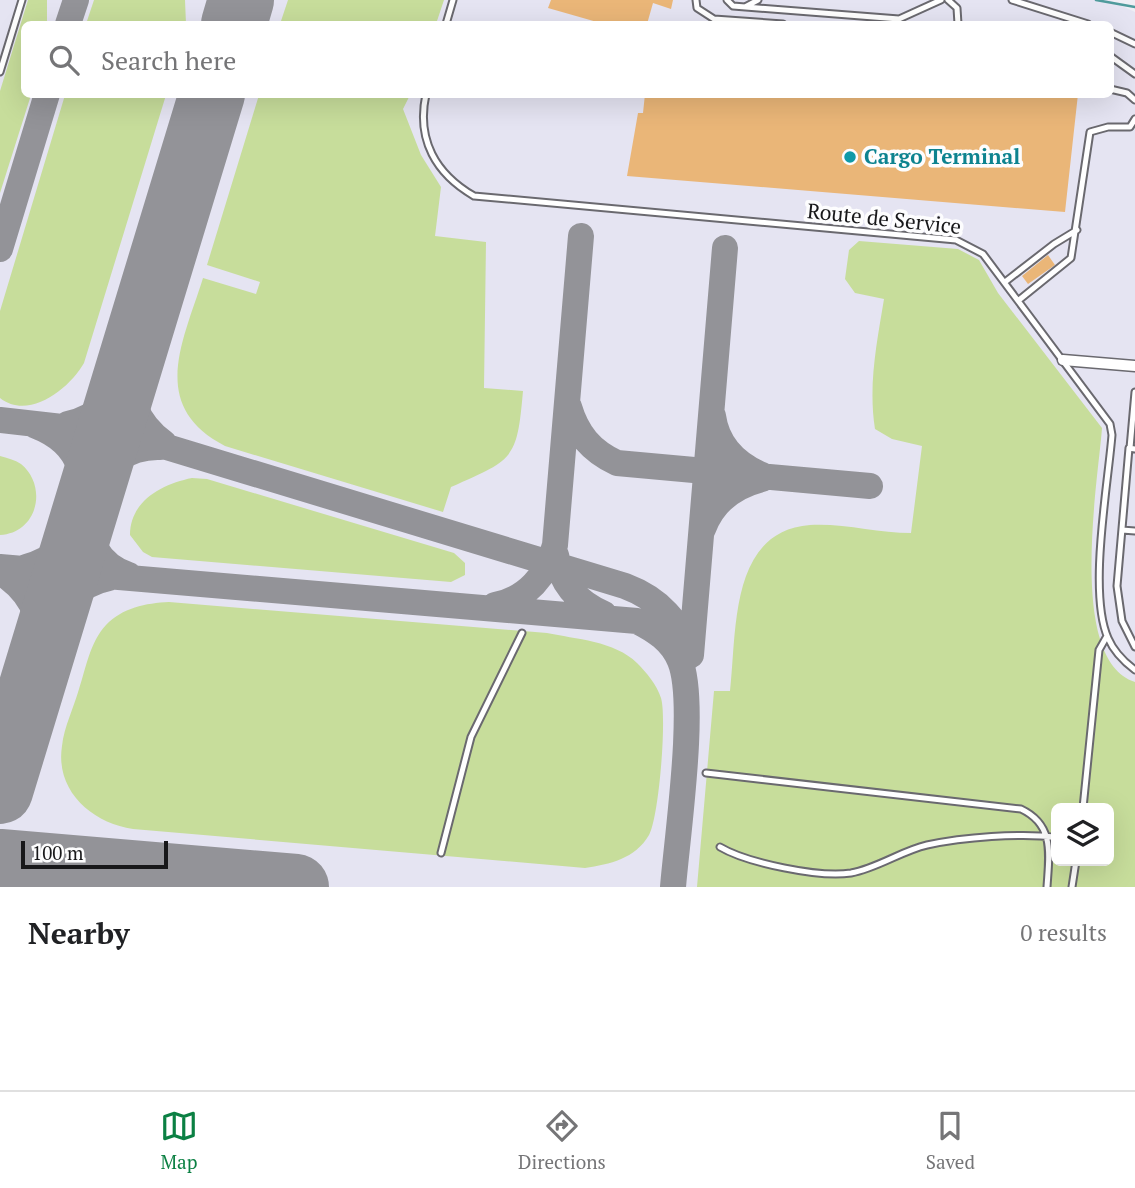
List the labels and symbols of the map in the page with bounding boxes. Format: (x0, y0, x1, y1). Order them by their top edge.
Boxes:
place label: Cargo Terminal (864, 142, 1020, 170)
marker: Cargo Terminal (842, 149, 858, 165)
street label: Route de Service (806, 196, 962, 240)
scale bar (21, 838, 168, 870)

